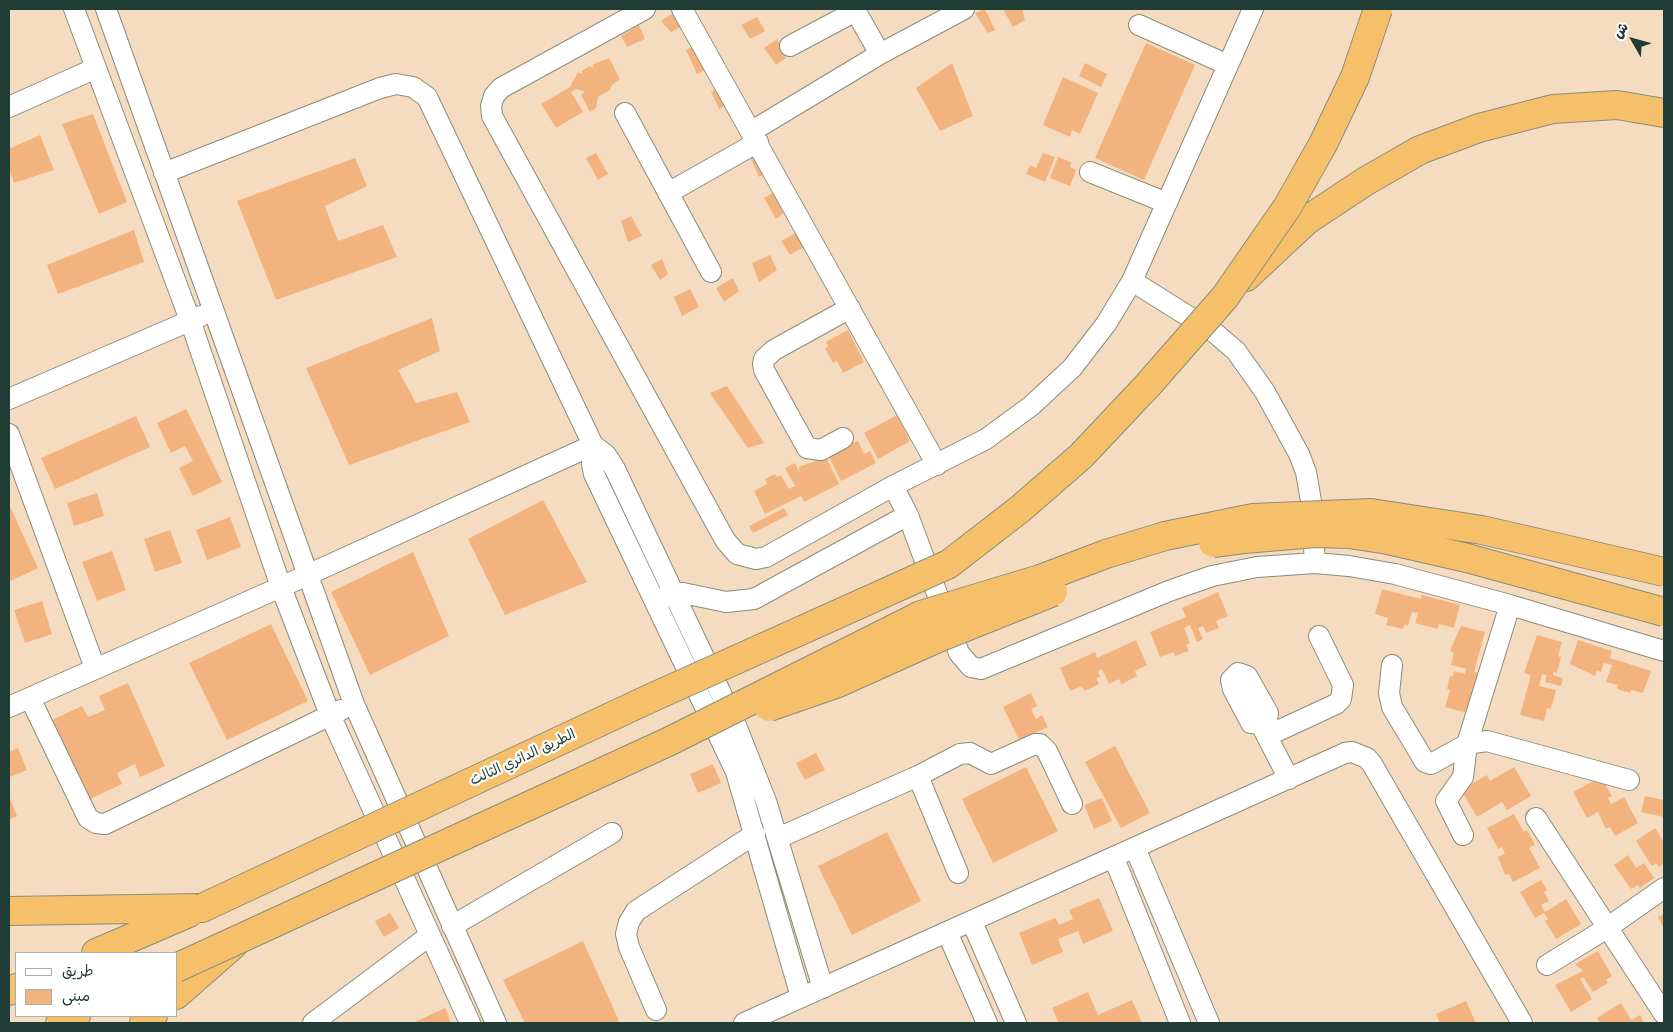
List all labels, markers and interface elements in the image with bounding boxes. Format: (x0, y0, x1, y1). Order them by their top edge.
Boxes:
north arrow (1608, 15, 1658, 65)
text: ش (1609, 19, 1632, 42)
street label: الطريق الدائري الثالث (468, 726, 578, 790)
legend (15, 952, 178, 1017)
text: طريق (62, 962, 94, 981)
text: مبنى (62, 987, 90, 1006)

